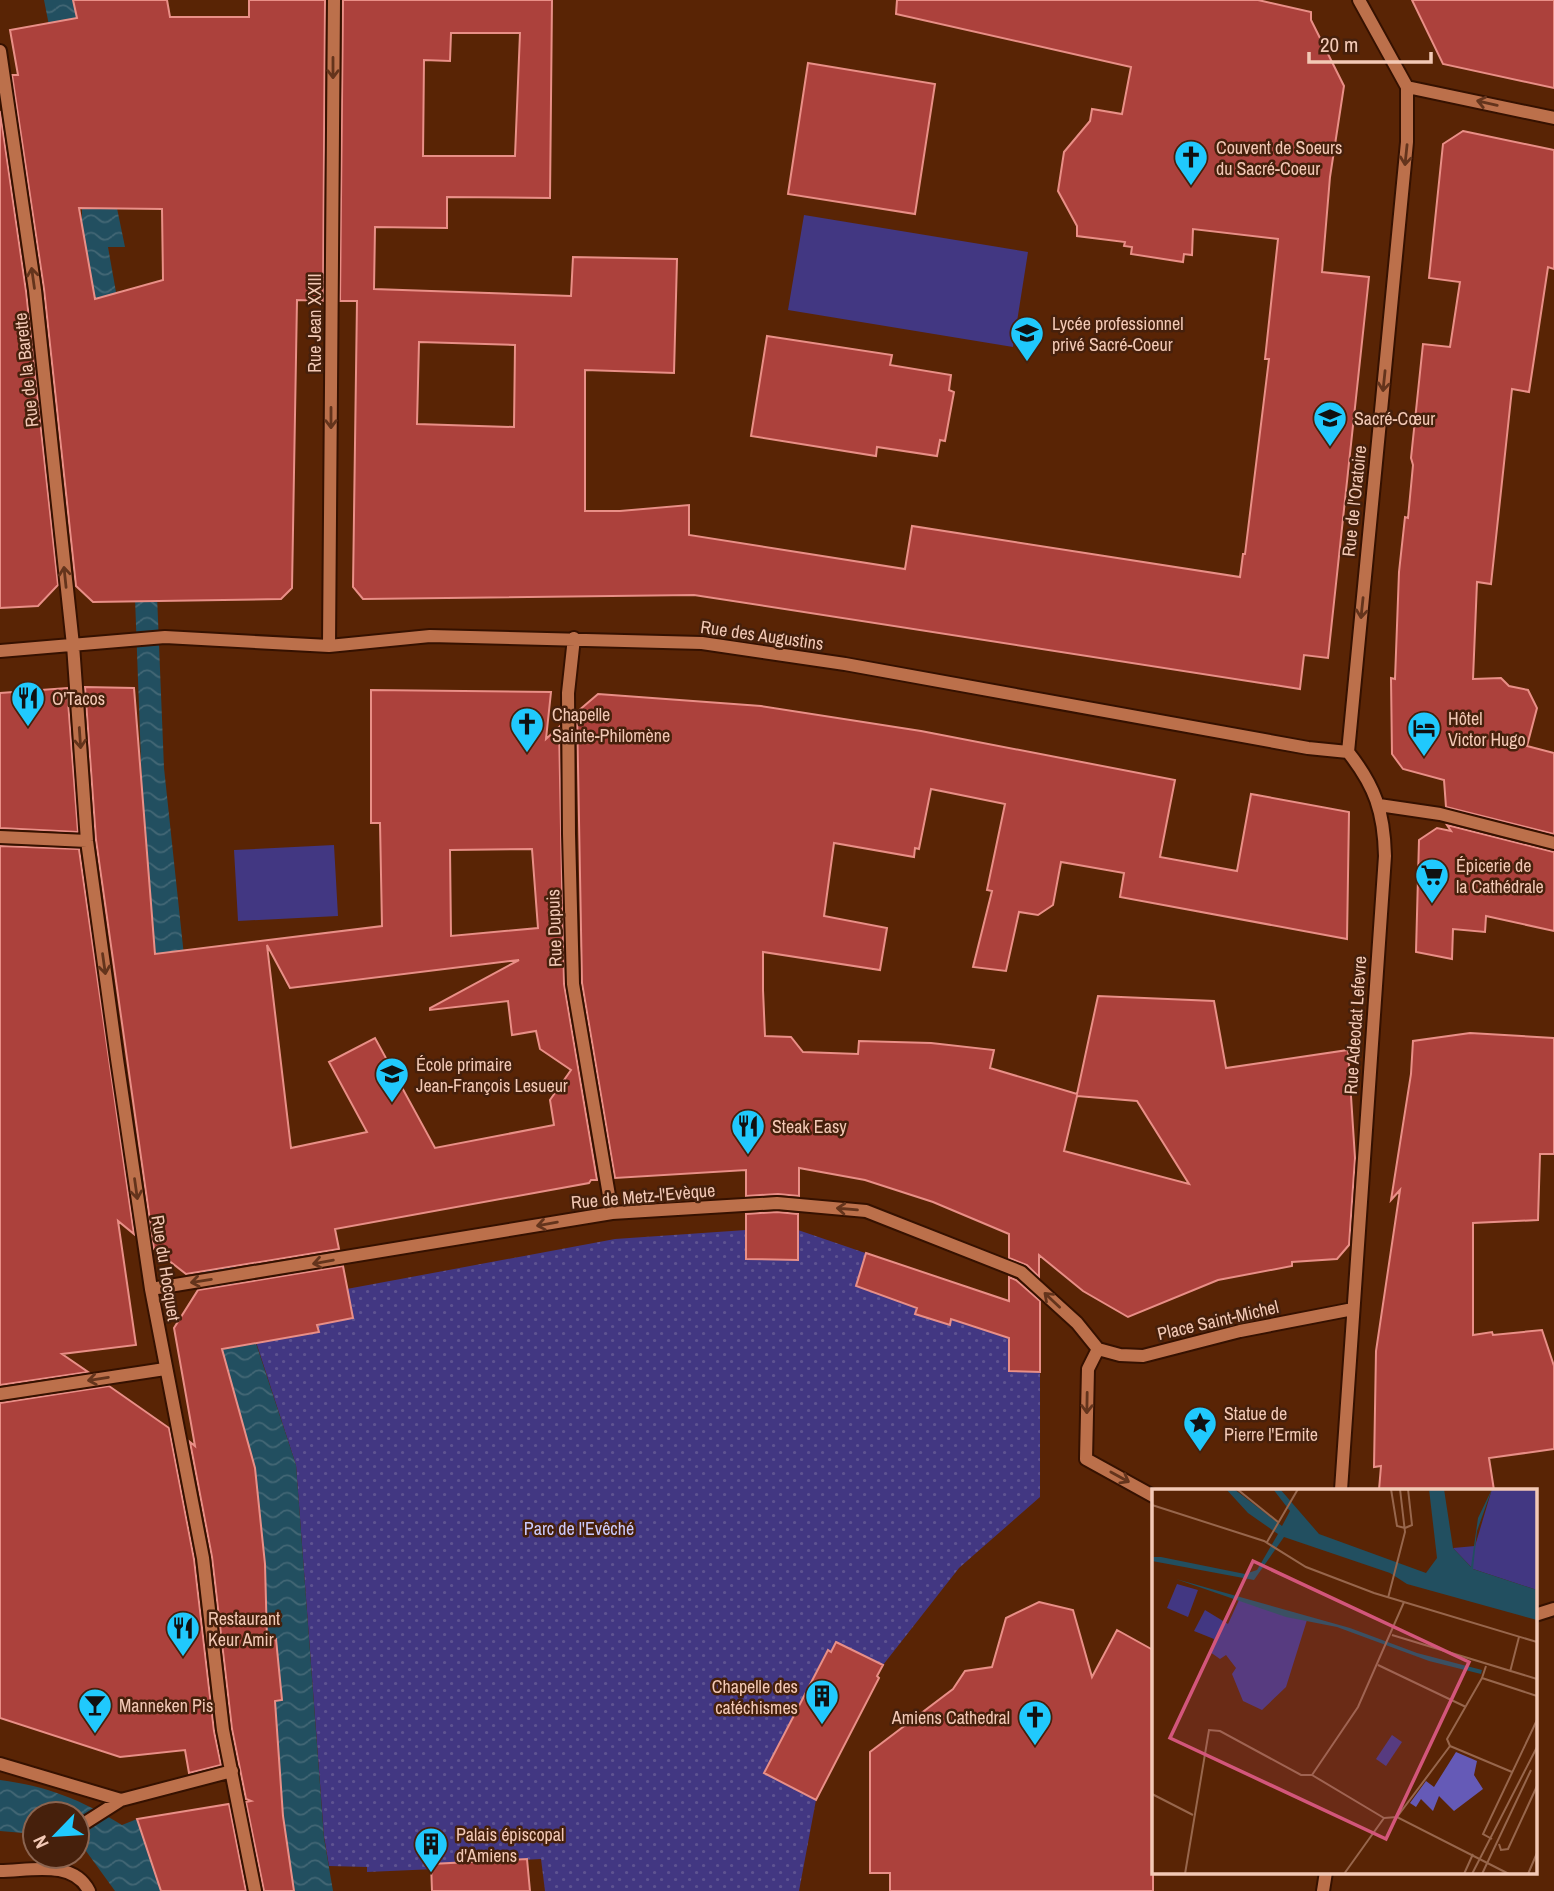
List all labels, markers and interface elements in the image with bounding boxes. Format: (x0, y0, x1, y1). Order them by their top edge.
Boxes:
scale bar (1309, 21, 1432, 65)
text: 20 m (1320, 30, 1358, 59)
one-way arrow (326, 56, 340, 79)
one-way arrow (1476, 96, 1499, 109)
place label: Couvent de Soeurs du Sacré-Coeur (1216, 135, 1342, 181)
church icon: Couvent de Soeurs du Sacré-Coeur (1172, 138, 1210, 187)
one-way arrow (1399, 143, 1412, 166)
one-way arrow (26, 267, 39, 290)
street label: Rue Jean XXIII (302, 273, 327, 373)
place label: Lycée professionnel privé Sacré-Coeur (1052, 311, 1184, 357)
street label: Rue de la Barette (8, 312, 44, 428)
school or university icon: Lycée professionnel privé Sacré-Coeur (1008, 314, 1046, 363)
one-way arrow (1377, 370, 1390, 392)
school or university icon: Sacré-Cœur (1311, 399, 1349, 448)
one-way arrow (324, 406, 338, 429)
place label: Sacré-Cœur (1354, 406, 1435, 431)
street label: Rue de l'Oratoire (1336, 444, 1372, 558)
one-way arrow (59, 566, 72, 589)
one-way arrow (1355, 596, 1368, 619)
street label: Rue des Augustins (699, 614, 825, 656)
restaurant icon: O'Tacos (9, 679, 47, 728)
place label: O'Tacos (52, 686, 105, 711)
place label: Chapelle Sainte-Philomène (552, 702, 670, 748)
church icon: Chapelle Sainte-Philomène (508, 705, 546, 754)
place label: Hôtel Victor Hugo (1448, 706, 1526, 752)
hotel icon: Hôtel Victor Hugo (1405, 709, 1443, 758)
one-way arrow (74, 726, 87, 748)
place label: Épicerie de la Cathédrale (1456, 853, 1544, 899)
supermarket icon: Épicerie de la Cathédrale (1413, 856, 1451, 905)
street label: Rue Dupuis (540, 889, 568, 967)
one-way arrow (98, 952, 111, 974)
street label: Rue Adeodat Lefevre (1338, 955, 1372, 1095)
place label: École primaire Jean-François Lesueur (416, 1052, 568, 1098)
school or university icon: École primaire Jean-François Lesueur (373, 1055, 411, 1104)
restaurant icon: Steak Easy (729, 1107, 767, 1156)
place label: Steak Easy (772, 1114, 847, 1139)
one-way arrow (130, 1177, 143, 1200)
street label: Rue de Metz-l'Evèque (570, 1177, 716, 1215)
one-way arrow (836, 1202, 859, 1215)
street label: Rue du Hocquet (145, 1213, 187, 1323)
one-way arrow (537, 1218, 559, 1231)
one-way arrow (312, 1256, 335, 1269)
one-way arrow (190, 1275, 213, 1288)
one-way arrow (1044, 1291, 1061, 1308)
street label: Place Saint-Michel (1155, 1294, 1281, 1346)
one-way arrow (87, 1373, 109, 1386)
one-way arrow (1081, 1391, 1094, 1414)
place label: Statue de Pierre l'Ermite (1224, 1401, 1318, 1447)
place icon: Statue de Pierre l'Ermite (1181, 1404, 1219, 1453)
one-way arrow (1109, 1471, 1130, 1485)
inset map (1152, 1489, 1536, 1874)
park label: Parc de l'Evêché (524, 1516, 634, 1541)
place label: Restaurant Keur Amir (208, 1606, 280, 1652)
restaurant icon: Restaurant Keur Amir (164, 1609, 202, 1658)
place label: Chapelle des catéchismes (712, 1674, 798, 1720)
building icon: Chapelle des catéchismes (803, 1677, 841, 1726)
bar icon: Manneken Pis (76, 1686, 114, 1735)
place label: Manneken Pis (119, 1693, 213, 1718)
church icon: Amiens Cathedral (1016, 1698, 1054, 1747)
place label: Amiens Cathedral (891, 1705, 1010, 1730)
north arrow (21, 1800, 91, 1870)
place label: Palais épiscopal d'Amiens (456, 1822, 564, 1868)
building icon: Palais épiscopal d'Amiens (412, 1825, 450, 1874)
text: N (26, 1832, 55, 1853)

